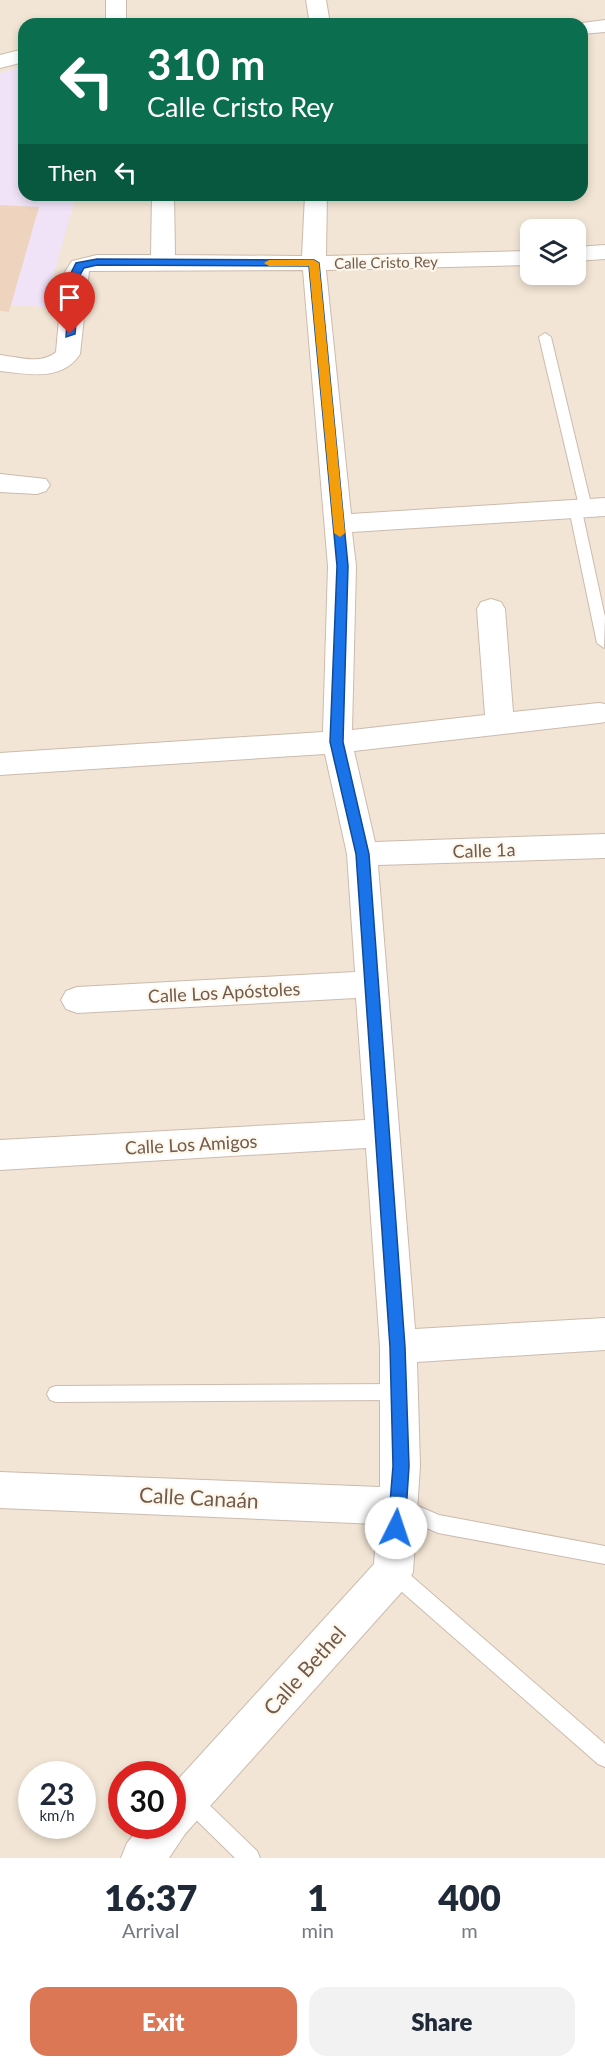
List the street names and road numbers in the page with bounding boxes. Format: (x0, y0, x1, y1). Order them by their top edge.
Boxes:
street label: Calle Cristo Rey (334, 252, 438, 272)
street label: Calle 1a (452, 838, 516, 862)
street label: Calle Los Apóstoles (147, 977, 301, 1007)
street label: Calle Los Amigos (124, 1130, 258, 1158)
street label: Calle Canaán (139, 1481, 259, 1513)
street label: Calle Bethel (258, 1621, 350, 1719)

